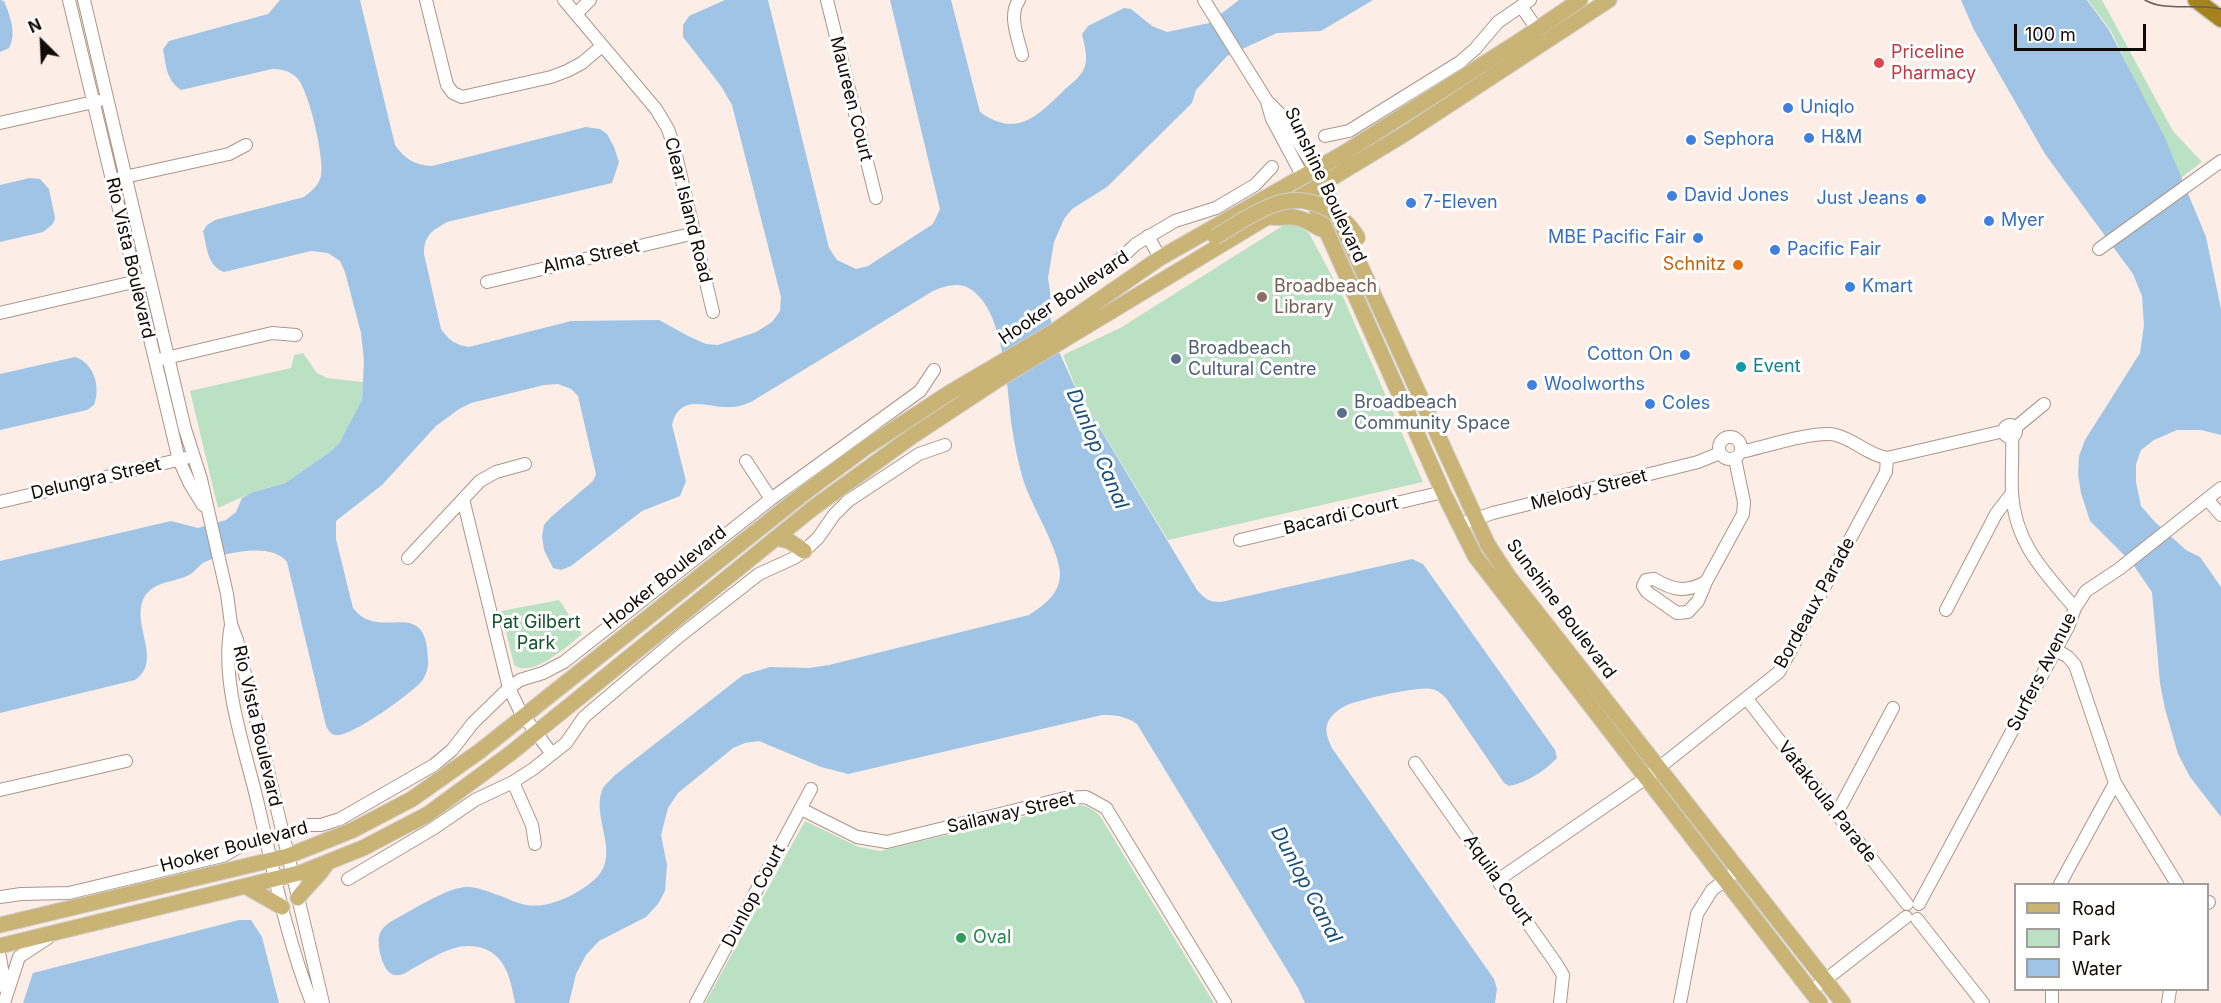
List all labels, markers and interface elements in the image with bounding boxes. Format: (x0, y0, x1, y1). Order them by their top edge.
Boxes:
north arrow (12, 12, 72, 72)
scale bar (2017, 12, 2149, 50)
text: N (25, 14, 44, 37)
text: 100 m (2025, 24, 2076, 45)
street label: Maureen Court (825, 34, 877, 164)
place label: Priceline Pharmacy (1891, 42, 1976, 84)
marker: Priceline Pharmacy (1872, 56, 1886, 70)
place label: Uniqlo (1800, 97, 1855, 119)
marker: Uniqlo (1781, 101, 1795, 115)
street label: Sunshine Boulevard (1280, 104, 1370, 266)
place label: H&M (1821, 127, 1862, 149)
place label: Sephora (1703, 129, 1774, 151)
marker: H&M (1802, 131, 1816, 145)
marker: Sephora (1684, 133, 1698, 147)
street label: Clear Island Road (659, 135, 717, 285)
street label: Rio Vista Boulevard (101, 175, 159, 341)
place label: David Jones (1684, 185, 1789, 207)
place label: Just Jeans (1816, 188, 1909, 210)
marker: David Jones (1665, 189, 1679, 203)
place label: 7-Eleven (1423, 192, 1498, 214)
marker: Just Jeans (1914, 192, 1928, 206)
marker: 7-Eleven (1404, 196, 1418, 210)
place label: Myer (2001, 210, 2044, 232)
marker: Myer (1982, 214, 1996, 228)
place label: MBE Pacific Fair (1548, 227, 1686, 249)
marker: MBE Pacific Fair (1691, 231, 1705, 245)
street label: Alma Street (541, 235, 641, 279)
place label: Pacific Fair (1787, 239, 1881, 261)
marker: Pacific Fair (1768, 243, 1782, 257)
street label: Hooker Boulevard (995, 247, 1133, 349)
place label: Schnitz (1663, 254, 1726, 276)
marker: Schnitz (1731, 258, 1745, 272)
place label: Broadbeach Library (1274, 276, 1377, 318)
place label: Kmart (1862, 276, 1913, 298)
marker: Kmart (1843, 280, 1857, 294)
marker: Broadbeach Library (1255, 290, 1269, 304)
place label: Broadbeach Cultural Centre (1188, 338, 1316, 380)
place label: Cotton On (1587, 344, 1673, 366)
marker: Cotton On (1678, 348, 1692, 362)
marker: Broadbeach Cultural Centre (1169, 352, 1183, 366)
place label: Event (1753, 356, 1801, 378)
marker: Event (1734, 360, 1748, 374)
place label: Woolworths (1544, 374, 1645, 396)
marker: Woolworths (1525, 378, 1539, 392)
water label: Dunlop Canal (1061, 385, 1133, 513)
place label: Broadbeach Community Space (1354, 392, 1510, 434)
place label: Coles (1662, 393, 1710, 415)
marker: Coles (1643, 397, 1657, 411)
marker: Broadbeach Community Space (1335, 406, 1349, 420)
street label: Delungra Street (29, 454, 163, 504)
street label: Melody Street (1529, 465, 1649, 515)
street label: Bacardi Court (1282, 492, 1400, 540)
street label: Hooker Boulevard (599, 522, 731, 634)
street label: Bordeaux Parade (1770, 534, 1860, 672)
street label: Sunshine Boulevard (1502, 535, 1620, 683)
street label: Surfers Avenue (2003, 609, 2081, 735)
park label: Pat Gilbert Park (491, 612, 581, 654)
street label: Rio Vista Boulevard (228, 643, 286, 809)
street label: Vatakoula Parade (1773, 737, 1881, 867)
street label: Sailaway Street (945, 788, 1077, 838)
street label: Hooker Boulevard (158, 817, 310, 877)
water label: Dunlop Canal (1265, 823, 1347, 947)
street label: Aquila Court (1459, 831, 1537, 929)
street label: Dunlop Court (718, 841, 790, 951)
legend (2014, 883, 2209, 991)
text: Road (2072, 898, 2115, 919)
place label: Oval (973, 927, 1011, 949)
text: Park (2072, 928, 2111, 949)
marker: Oval (954, 931, 968, 945)
text: Water (2072, 958, 2122, 979)

